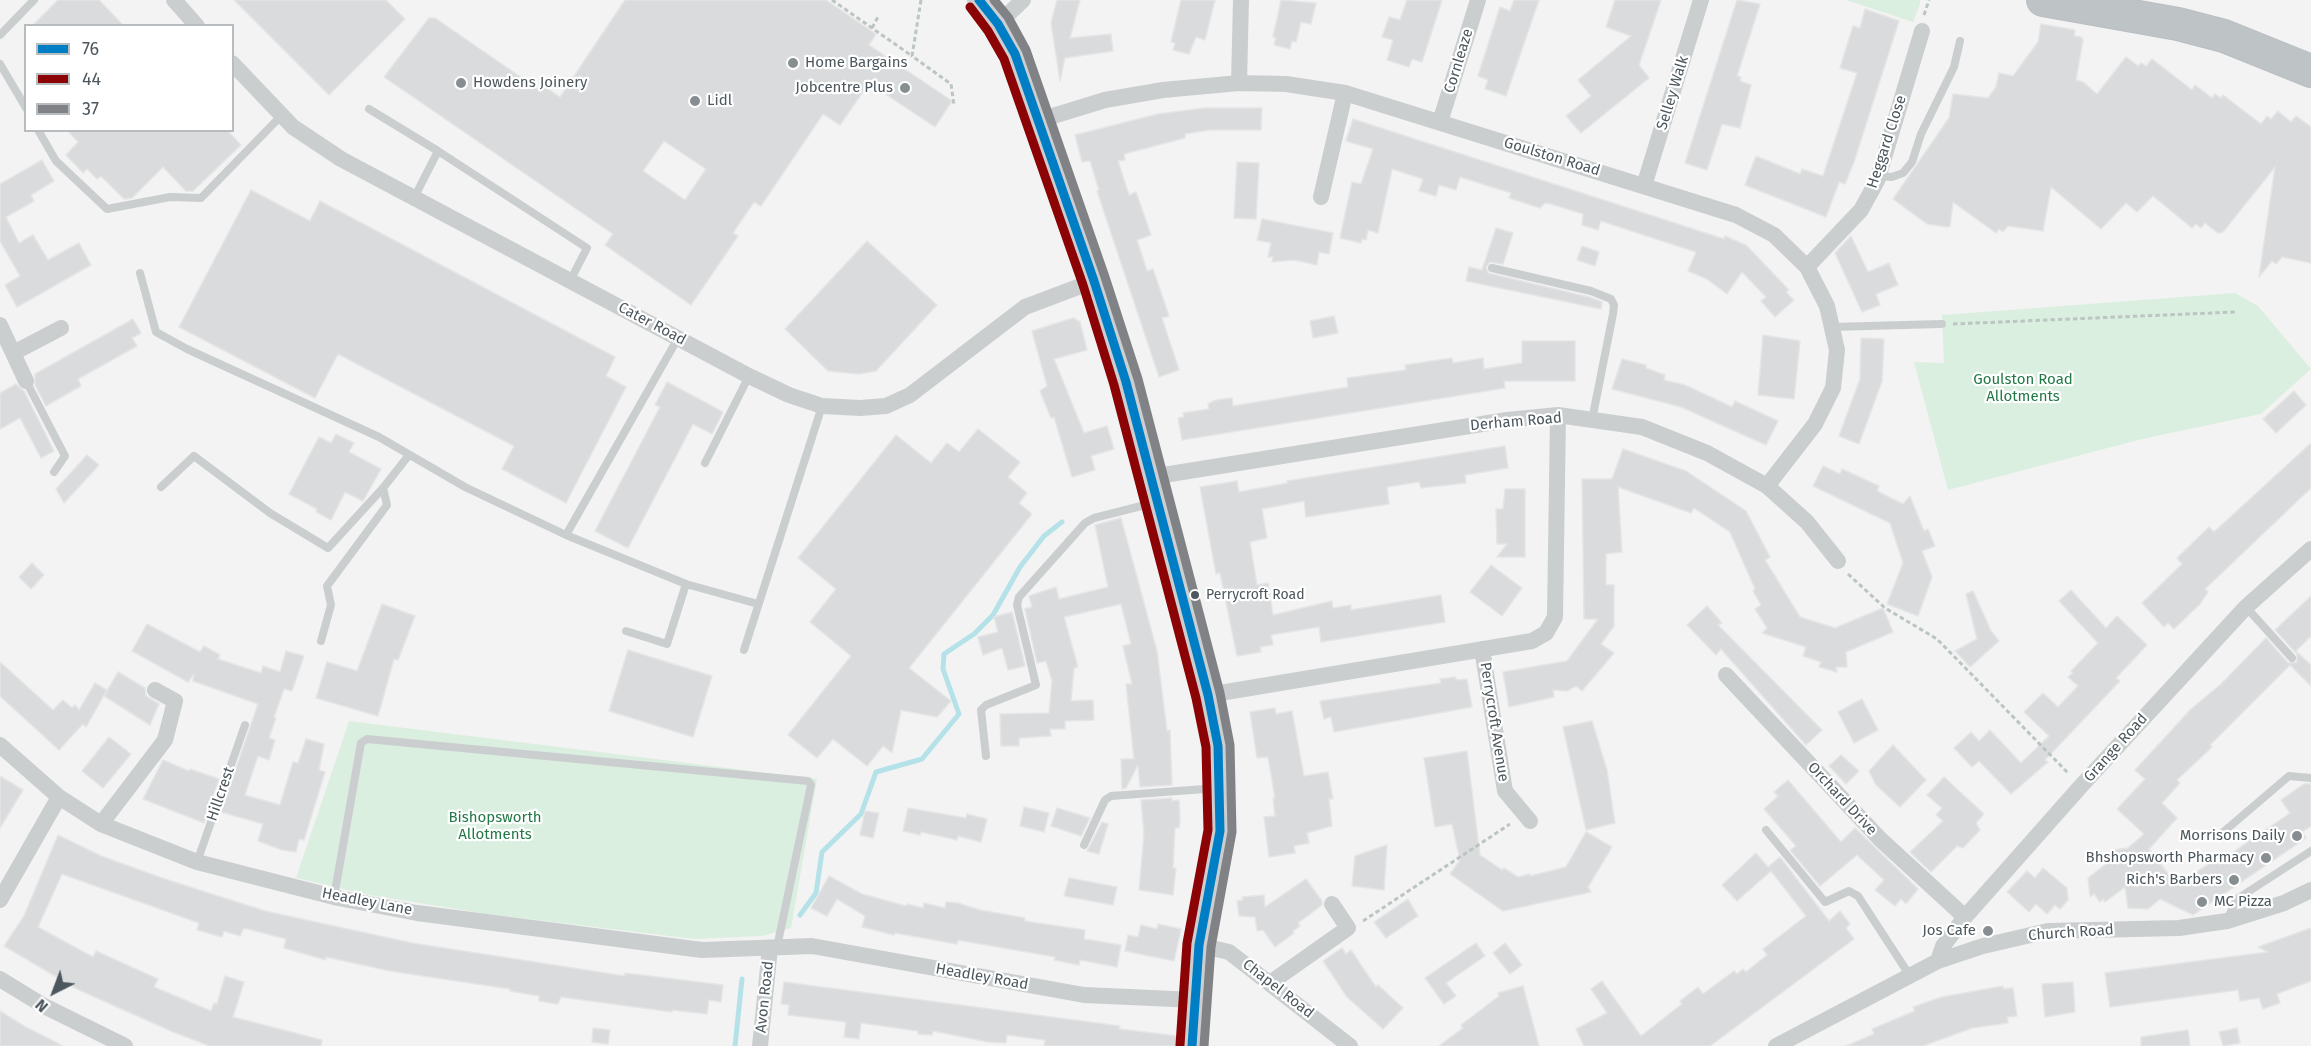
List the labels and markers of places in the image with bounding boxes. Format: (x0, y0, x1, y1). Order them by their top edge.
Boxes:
place label: Home Bargains (805, 54, 908, 72)
marker: Home Bargains (786, 56, 800, 70)
place label: Howdens Joinery (473, 74, 587, 92)
marker: Howdens Joinery (454, 76, 468, 90)
place label: Jobcentre Plus (795, 79, 893, 97)
marker: Jobcentre Plus (898, 81, 912, 95)
place label: Lidl (707, 92, 732, 110)
marker: Lidl (688, 94, 702, 108)
place label: Perrycroft Road (1206, 587, 1305, 603)
marker: Perrycroft Road (1189, 589, 1201, 601)
place label: Morrisons Daily (2180, 827, 2285, 845)
marker: Morrisons Daily (2290, 829, 2304, 843)
place label: Bhshopsworth Pharmacy (2086, 849, 2254, 867)
marker: Bhshopsworth Pharmacy (2259, 851, 2273, 865)
place label: Rich's Barbers (2126, 871, 2222, 889)
marker: Rich's Barbers (2227, 873, 2241, 887)
place label: MC Pizza (2214, 893, 2272, 911)
marker: MC Pizza (2195, 895, 2209, 909)
place label: Jos Cafe (1922, 922, 1976, 940)
marker: Jos Cafe (1981, 924, 1995, 938)

